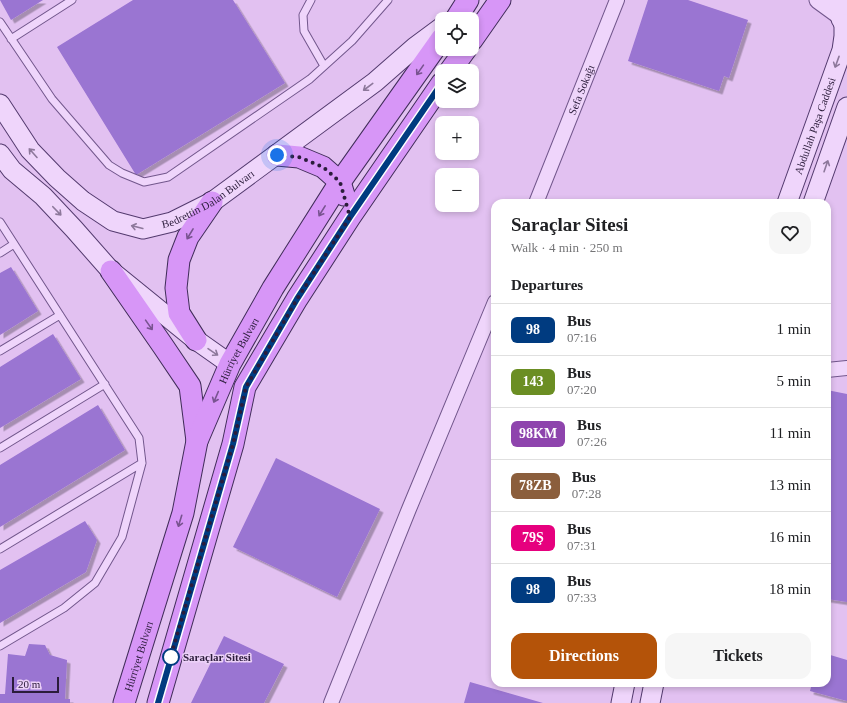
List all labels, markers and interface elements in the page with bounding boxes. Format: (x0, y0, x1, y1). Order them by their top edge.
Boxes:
map controls (435, 12, 479, 212)
button: locate (435, 12, 479, 56)
one-way arrow (833, 56, 841, 68)
street label: Sefa Sokağı (566, 63, 597, 116)
one-way arrow (415, 64, 424, 75)
button: layers (435, 64, 479, 108)
street label: Abdullah Paşa Caddesi (792, 76, 838, 176)
one-way arrow (363, 83, 374, 91)
button: + (435, 116, 479, 160)
your location (267, 145, 287, 165)
one-way arrow (29, 148, 38, 158)
one-way arrow (823, 161, 831, 173)
street label: Bedrettin Dalan Bulvarı (161, 167, 256, 230)
button: − (435, 168, 479, 212)
one-way arrow (52, 206, 62, 216)
one-way arrow (317, 206, 326, 217)
button: heart (769, 212, 811, 254)
text: Saraçlar Sitesi (511, 214, 628, 235)
one-way arrow (131, 223, 144, 230)
one-way arrow (186, 228, 194, 240)
text: Walk · 4 min · 250 m (511, 240, 623, 255)
text: Departures (511, 277, 583, 293)
text: Bus (567, 313, 591, 329)
street label: Hürriyet Bulvarı (216, 315, 261, 385)
one-way arrow (145, 320, 153, 331)
text: 1 min (776, 321, 811, 337)
text: 98 (526, 322, 540, 337)
text: 07:16 (567, 330, 597, 345)
one-way arrow (207, 348, 218, 356)
text: Bus (567, 365, 591, 381)
text: 5 min (776, 373, 811, 389)
text: 143 (523, 374, 544, 389)
text: 07:20 (567, 382, 597, 397)
one-way arrow (212, 391, 219, 403)
text: Bus (577, 417, 601, 433)
text: 11 min (769, 425, 811, 441)
text: 98KM (519, 426, 557, 441)
text: 07:26 (577, 434, 607, 449)
text: Bus (572, 469, 596, 485)
text: 13 min (769, 477, 811, 493)
text: 78ZB (519, 478, 552, 493)
text: 07:28 (572, 486, 601, 501)
one-way arrow (176, 515, 183, 528)
text: Bus (567, 521, 591, 537)
text: 16 min (769, 529, 811, 545)
text: 79Ş (522, 530, 544, 545)
text: 07:31 (567, 538, 597, 553)
text: Bus (567, 573, 591, 589)
text: 18 min (769, 581, 811, 597)
text: 98 (526, 582, 540, 597)
text: 07:33 (567, 590, 597, 605)
street label: Hürriyet Bulvarı (122, 620, 155, 693)
button: Directions (511, 633, 657, 679)
button: Tickets (665, 633, 811, 679)
marker: Saraçlar Sitesi (162, 648, 180, 666)
place label: Saraçlar Sitesi (183, 651, 251, 663)
scale bar (12, 675, 59, 694)
text: 20 m (18, 678, 40, 690)

